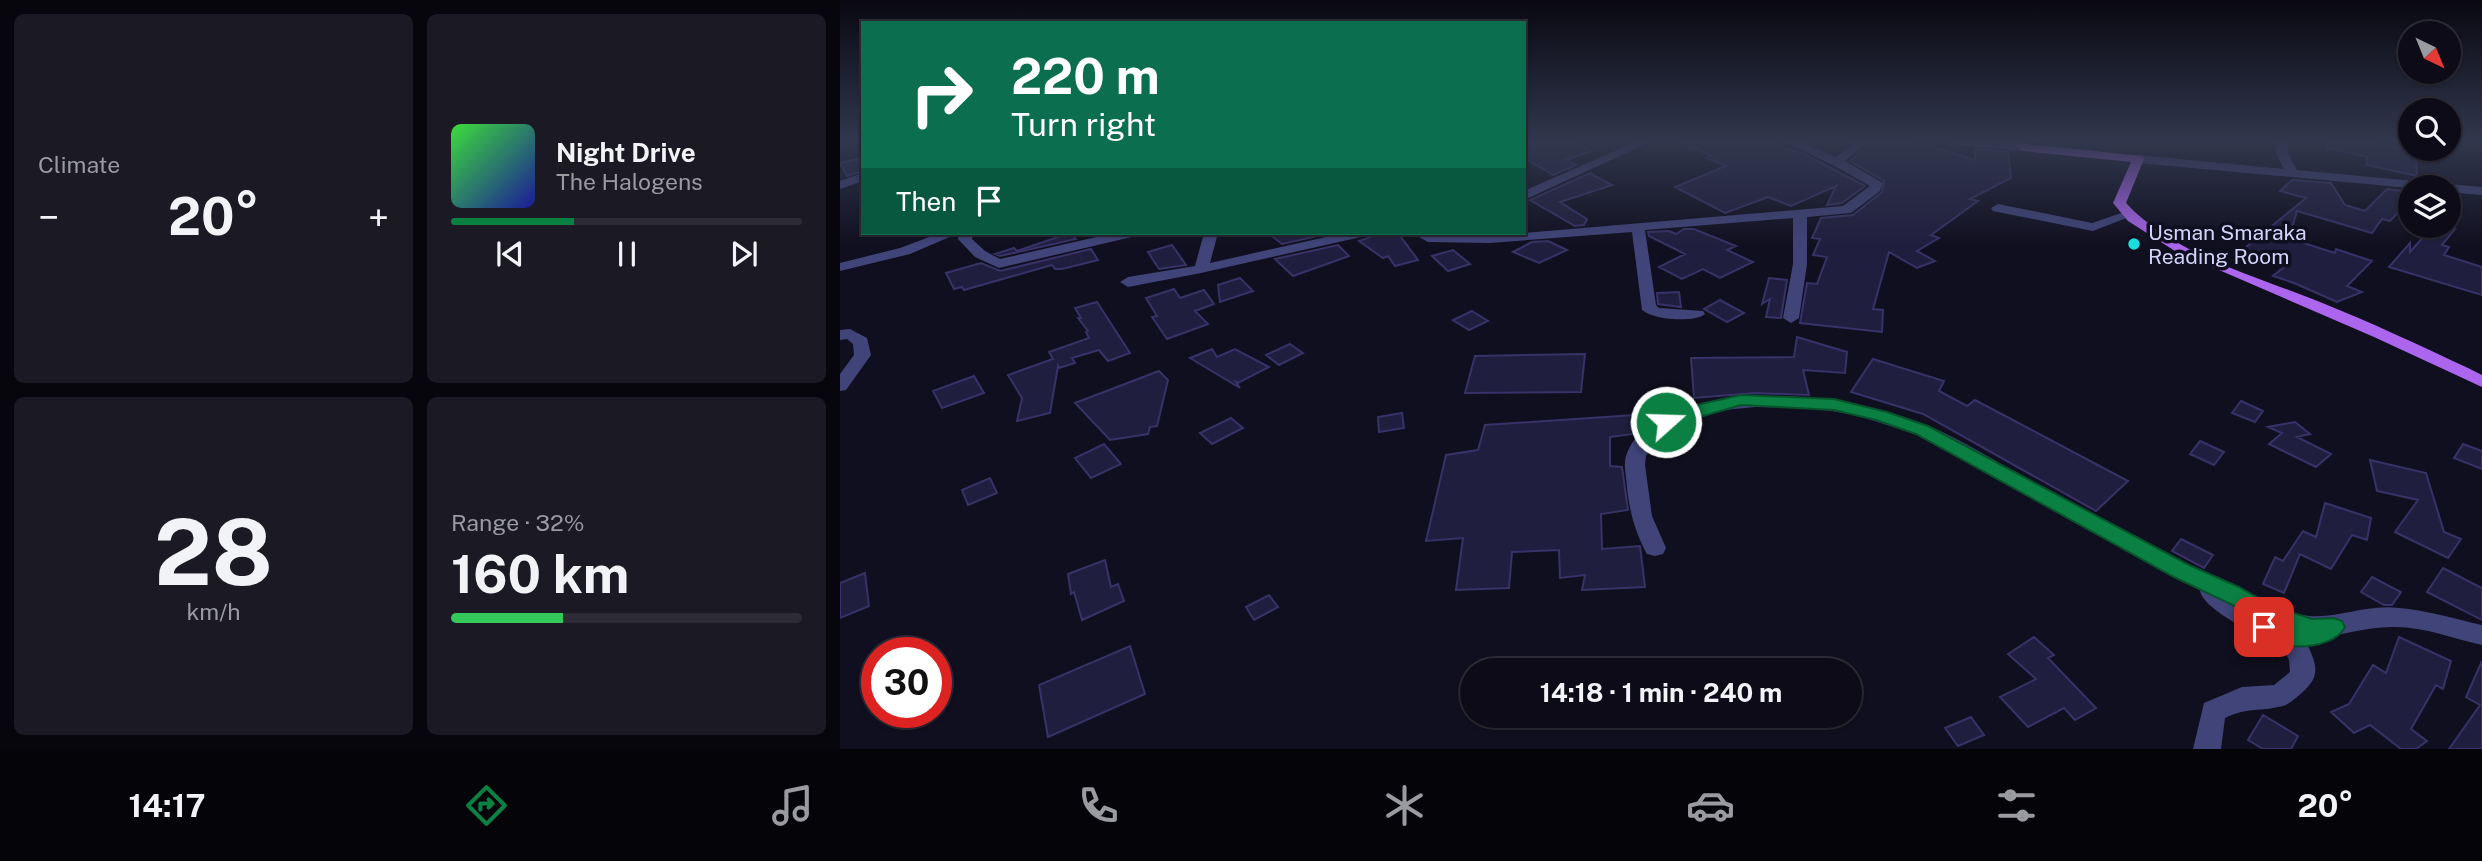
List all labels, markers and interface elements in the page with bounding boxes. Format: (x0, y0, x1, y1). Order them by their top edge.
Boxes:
north arrow (2398, 21, 2460, 84)
map controls (2398, 21, 2461, 238)
text: 220 m (1011, 47, 1160, 105)
icon: right (896, 49, 987, 140)
button: search (2398, 98, 2461, 161)
text: Turn right (1011, 106, 1156, 143)
text: Night Drive (556, 137, 696, 168)
text: Climate (38, 151, 120, 178)
text: The Halogens (556, 168, 703, 195)
button: layers (2398, 175, 2461, 238)
icon: arrive (970, 182, 1008, 220)
text: 20° (168, 186, 259, 247)
text: Then (896, 186, 956, 217)
text: − (38, 195, 59, 240)
text: + (368, 195, 389, 240)
place label: Usman Smaraka Reading Room (2148, 220, 2307, 269)
icon: previous (491, 235, 529, 273)
icon: pause (608, 235, 646, 273)
icon: next (725, 235, 763, 273)
marker: Usman Smaraka Reading Room (2126, 236, 2142, 252)
position arrow (1629, 385, 1703, 459)
text: 28 (154, 499, 273, 605)
text: Range · 32% (451, 509, 584, 536)
text: 160 km (451, 544, 629, 605)
pin (2234, 597, 2294, 657)
text: km/h (186, 598, 241, 625)
icon: arrive (2245, 608, 2283, 646)
speed limit sign: 30 (861, 637, 952, 728)
text: 14:18 · 1 min · 240 m (1540, 677, 1782, 708)
icon: directions (462, 781, 511, 830)
icon: music (768, 781, 817, 830)
icon: phone (1074, 781, 1123, 830)
icon: climate (1380, 781, 1429, 830)
icon: car (1686, 781, 1735, 830)
icon: filters (1992, 781, 2041, 830)
text: 14:17 (128, 787, 205, 824)
text: 20° (2297, 787, 2354, 824)

